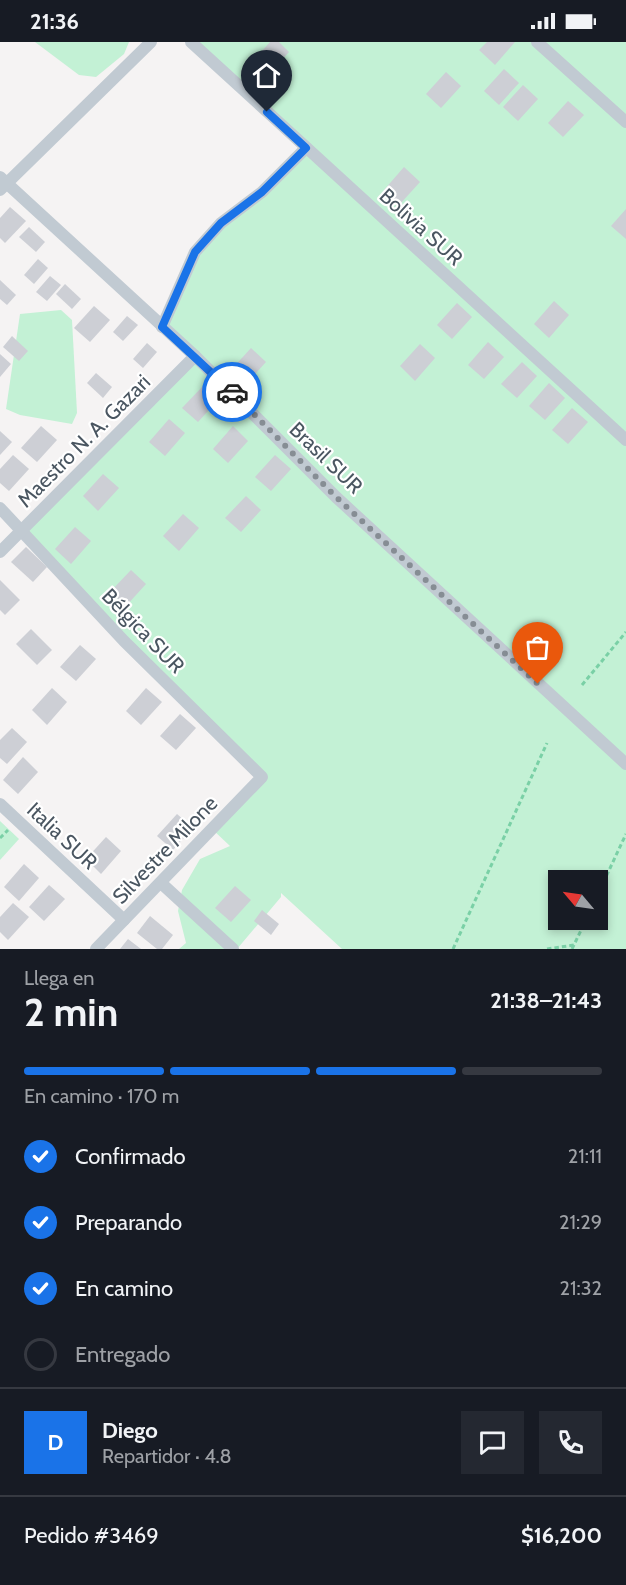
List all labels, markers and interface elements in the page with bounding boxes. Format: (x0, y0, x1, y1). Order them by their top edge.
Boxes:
text: 21:36 (30, 8, 79, 35)
pin (241, 50, 292, 112)
icon: home (250, 59, 283, 92)
street label: Bolivia SUR (375, 183, 468, 271)
courier (202, 362, 262, 422)
street label: Maestro N. A. Gazari (12, 369, 155, 512)
icon: car (216, 376, 249, 409)
street label: Brasil SUR (285, 417, 368, 499)
street label: Bélgica SUR (97, 583, 190, 678)
pin (512, 622, 563, 684)
icon: bag (521, 631, 554, 664)
street label: Silvestre Milone (107, 790, 222, 909)
street label: Italia SUR (22, 797, 103, 875)
north arrow (548, 870, 608, 930)
map controls (548, 870, 608, 930)
text: Llega en (24, 966, 94, 990)
text: 21:38–21:43 (490, 987, 602, 1014)
text: 2 min (24, 988, 118, 1036)
text: En camino · 170 m (24, 1084, 179, 1108)
icon: check (24, 1140, 57, 1173)
text: Confirmado (75, 1143, 186, 1170)
text: 21:11 (568, 1144, 602, 1168)
icon: check (24, 1206, 57, 1239)
text: Preparando (75, 1209, 182, 1236)
text: 21:29 (559, 1210, 602, 1234)
icon: check (24, 1272, 57, 1305)
text: En camino (75, 1275, 173, 1302)
text: 21:32 (560, 1276, 602, 1300)
text: Entregado (75, 1341, 170, 1368)
button: chat (461, 1411, 524, 1474)
button: phone (539, 1411, 602, 1474)
text: Diego (102, 1417, 158, 1444)
text: D (48, 1429, 63, 1456)
text: Repartidor · 4.8 (102, 1444, 232, 1468)
text: Pedido #3469 (24, 1522, 159, 1549)
text: $16,200 (521, 1522, 602, 1549)

